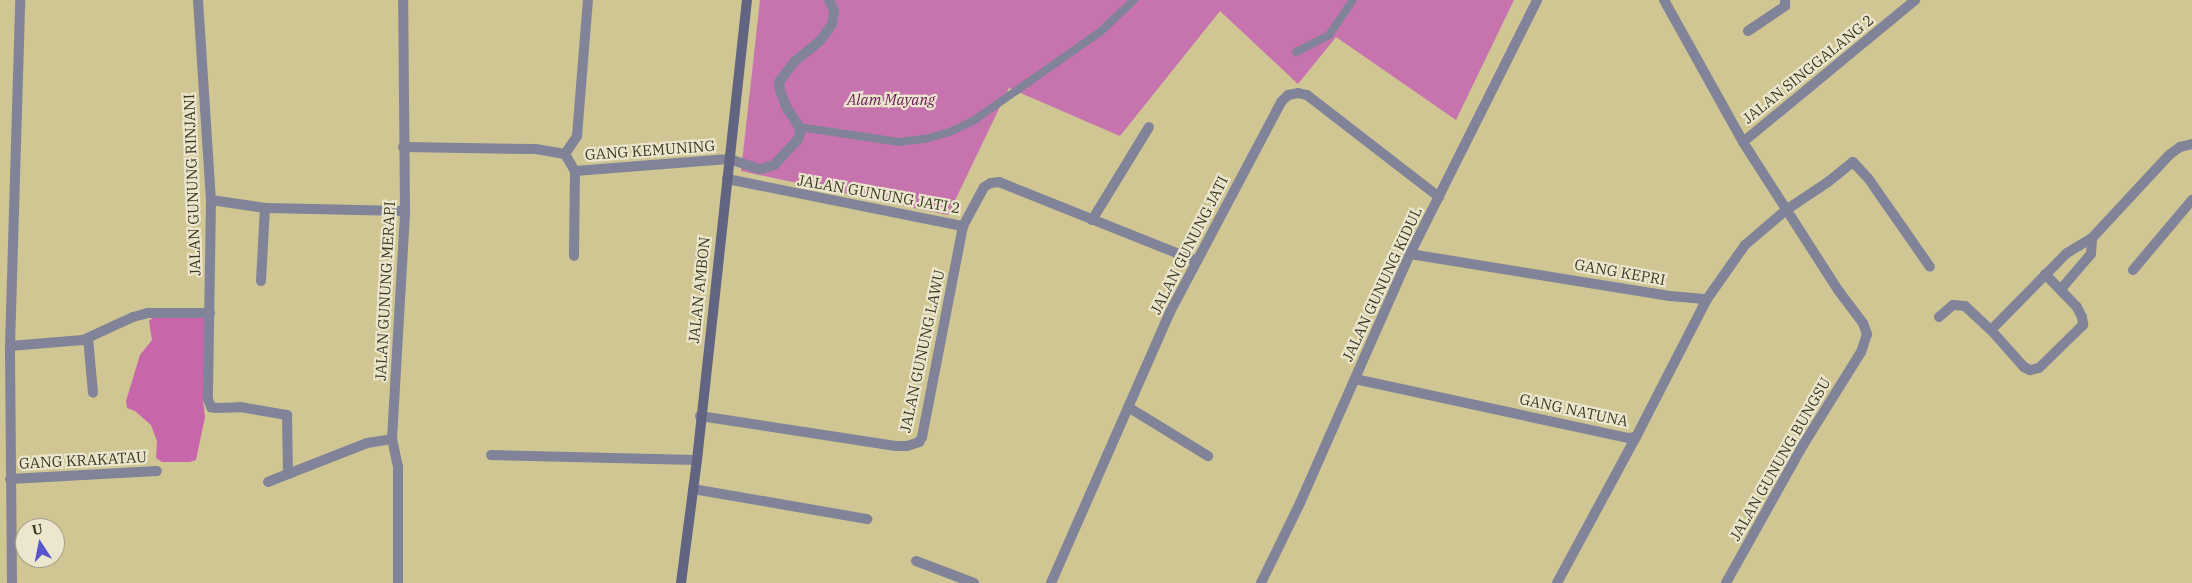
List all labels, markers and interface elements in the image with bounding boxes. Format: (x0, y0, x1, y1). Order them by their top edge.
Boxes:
street label: JALAN SINGGALANG 2 (1739, 11, 1877, 127)
park label: Alam Mayang (847, 91, 935, 109)
street label: JALAN GUNUNG RINJANI (180, 94, 204, 276)
street label: GANG KEMUNING (584, 136, 716, 164)
street label: JALAN GUNUNG JATI 2 (796, 171, 962, 217)
street label: JALAN GUNUNG JATI (1146, 173, 1232, 317)
street label: JALAN GUNUNG MERAPI (371, 201, 399, 381)
street label: JALAN GUNUNG KIDUL (1338, 204, 1426, 364)
street label: JALAN AMBON (684, 236, 714, 344)
street label: GANG KEPRI (1573, 255, 1667, 289)
street label: JALAN GUNUNG LAWU (896, 268, 948, 434)
street label: JALAN GUNUNG BUNGSU (1726, 374, 1834, 544)
street label: GANG NATUNA (1518, 390, 1630, 430)
street label: GANG KRAKATAU (19, 448, 147, 472)
north arrow (15, 518, 65, 568)
text: U (30, 519, 44, 539)

